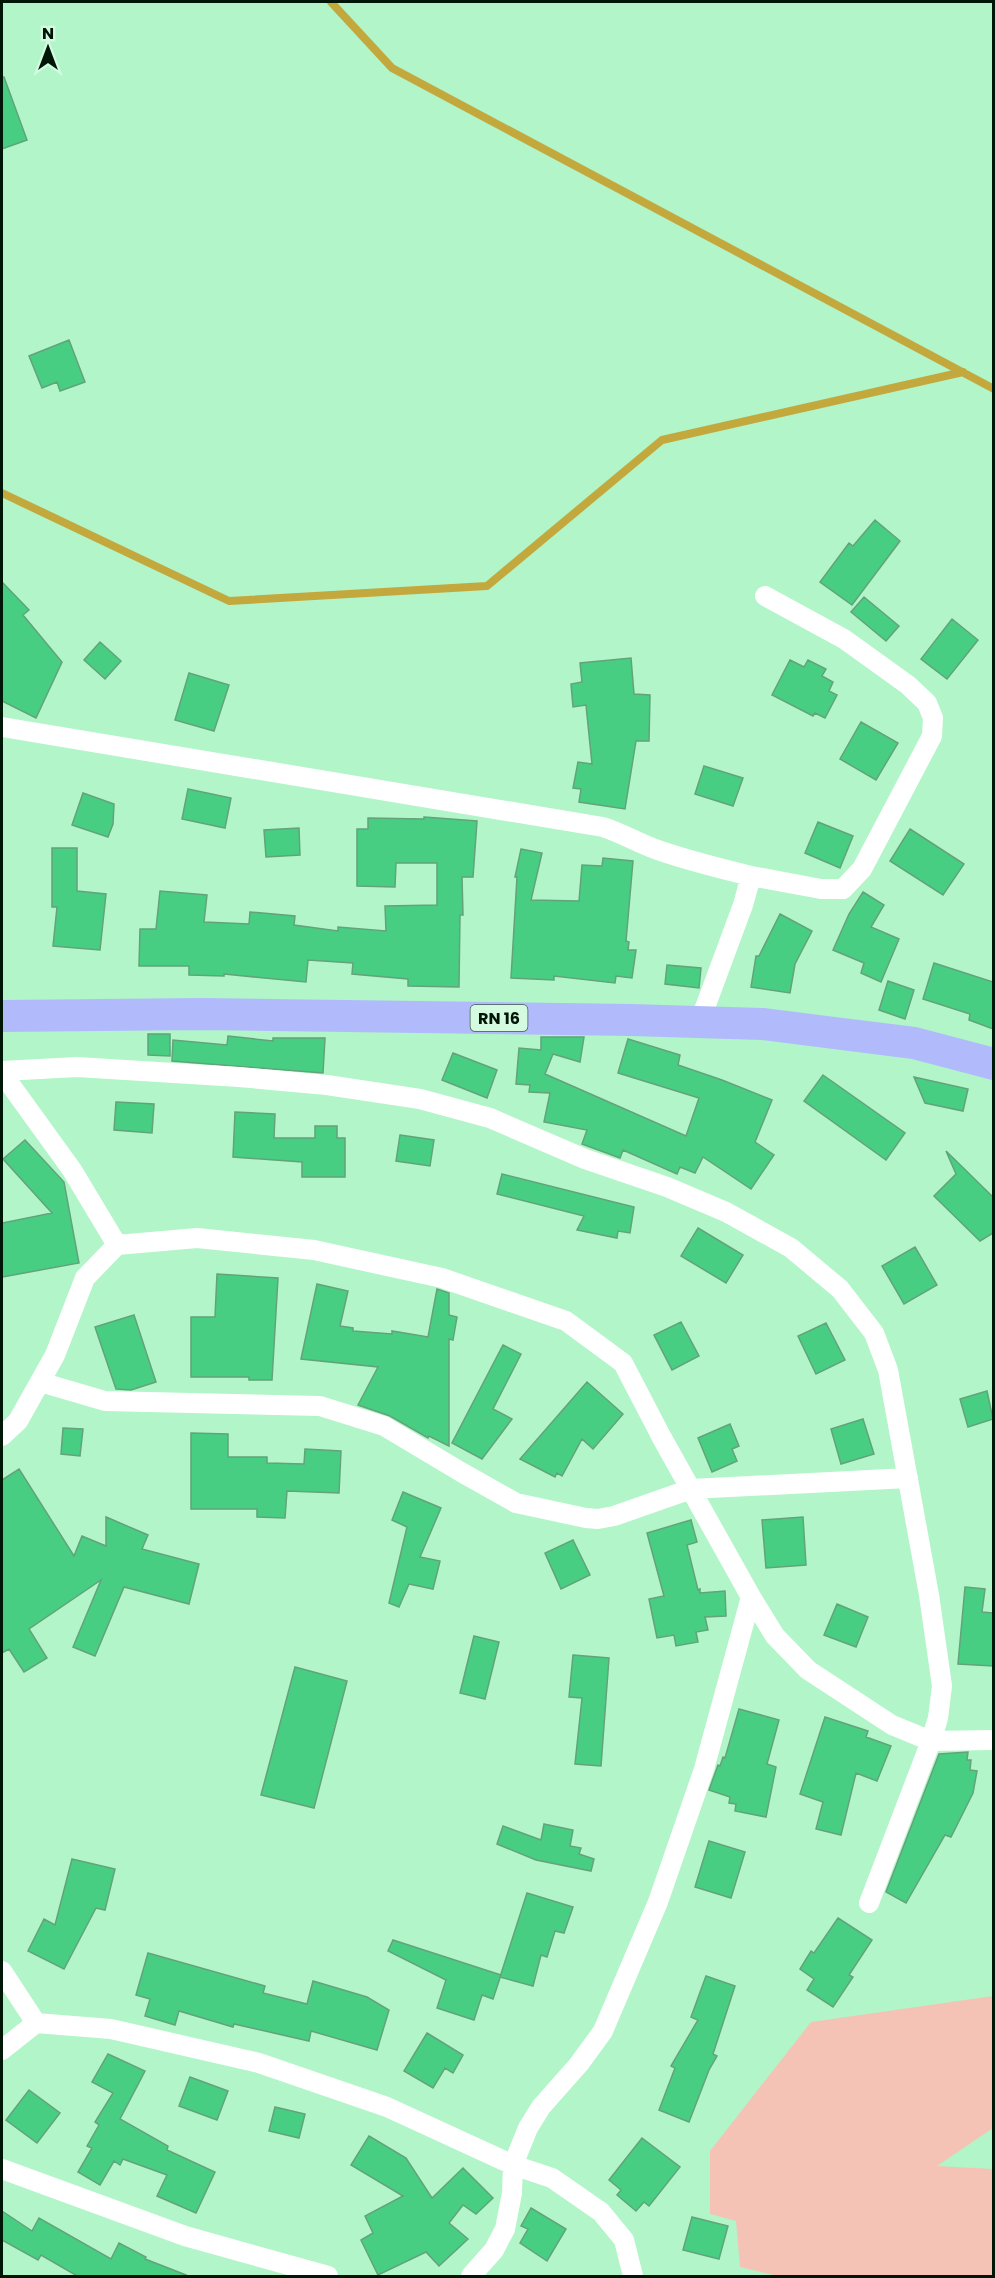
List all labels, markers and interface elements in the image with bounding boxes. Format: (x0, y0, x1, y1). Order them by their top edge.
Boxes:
north arrow (18, 18, 78, 78)
text: N (42, 22, 54, 45)
road number: RN 16 (470, 1005, 528, 1031)

